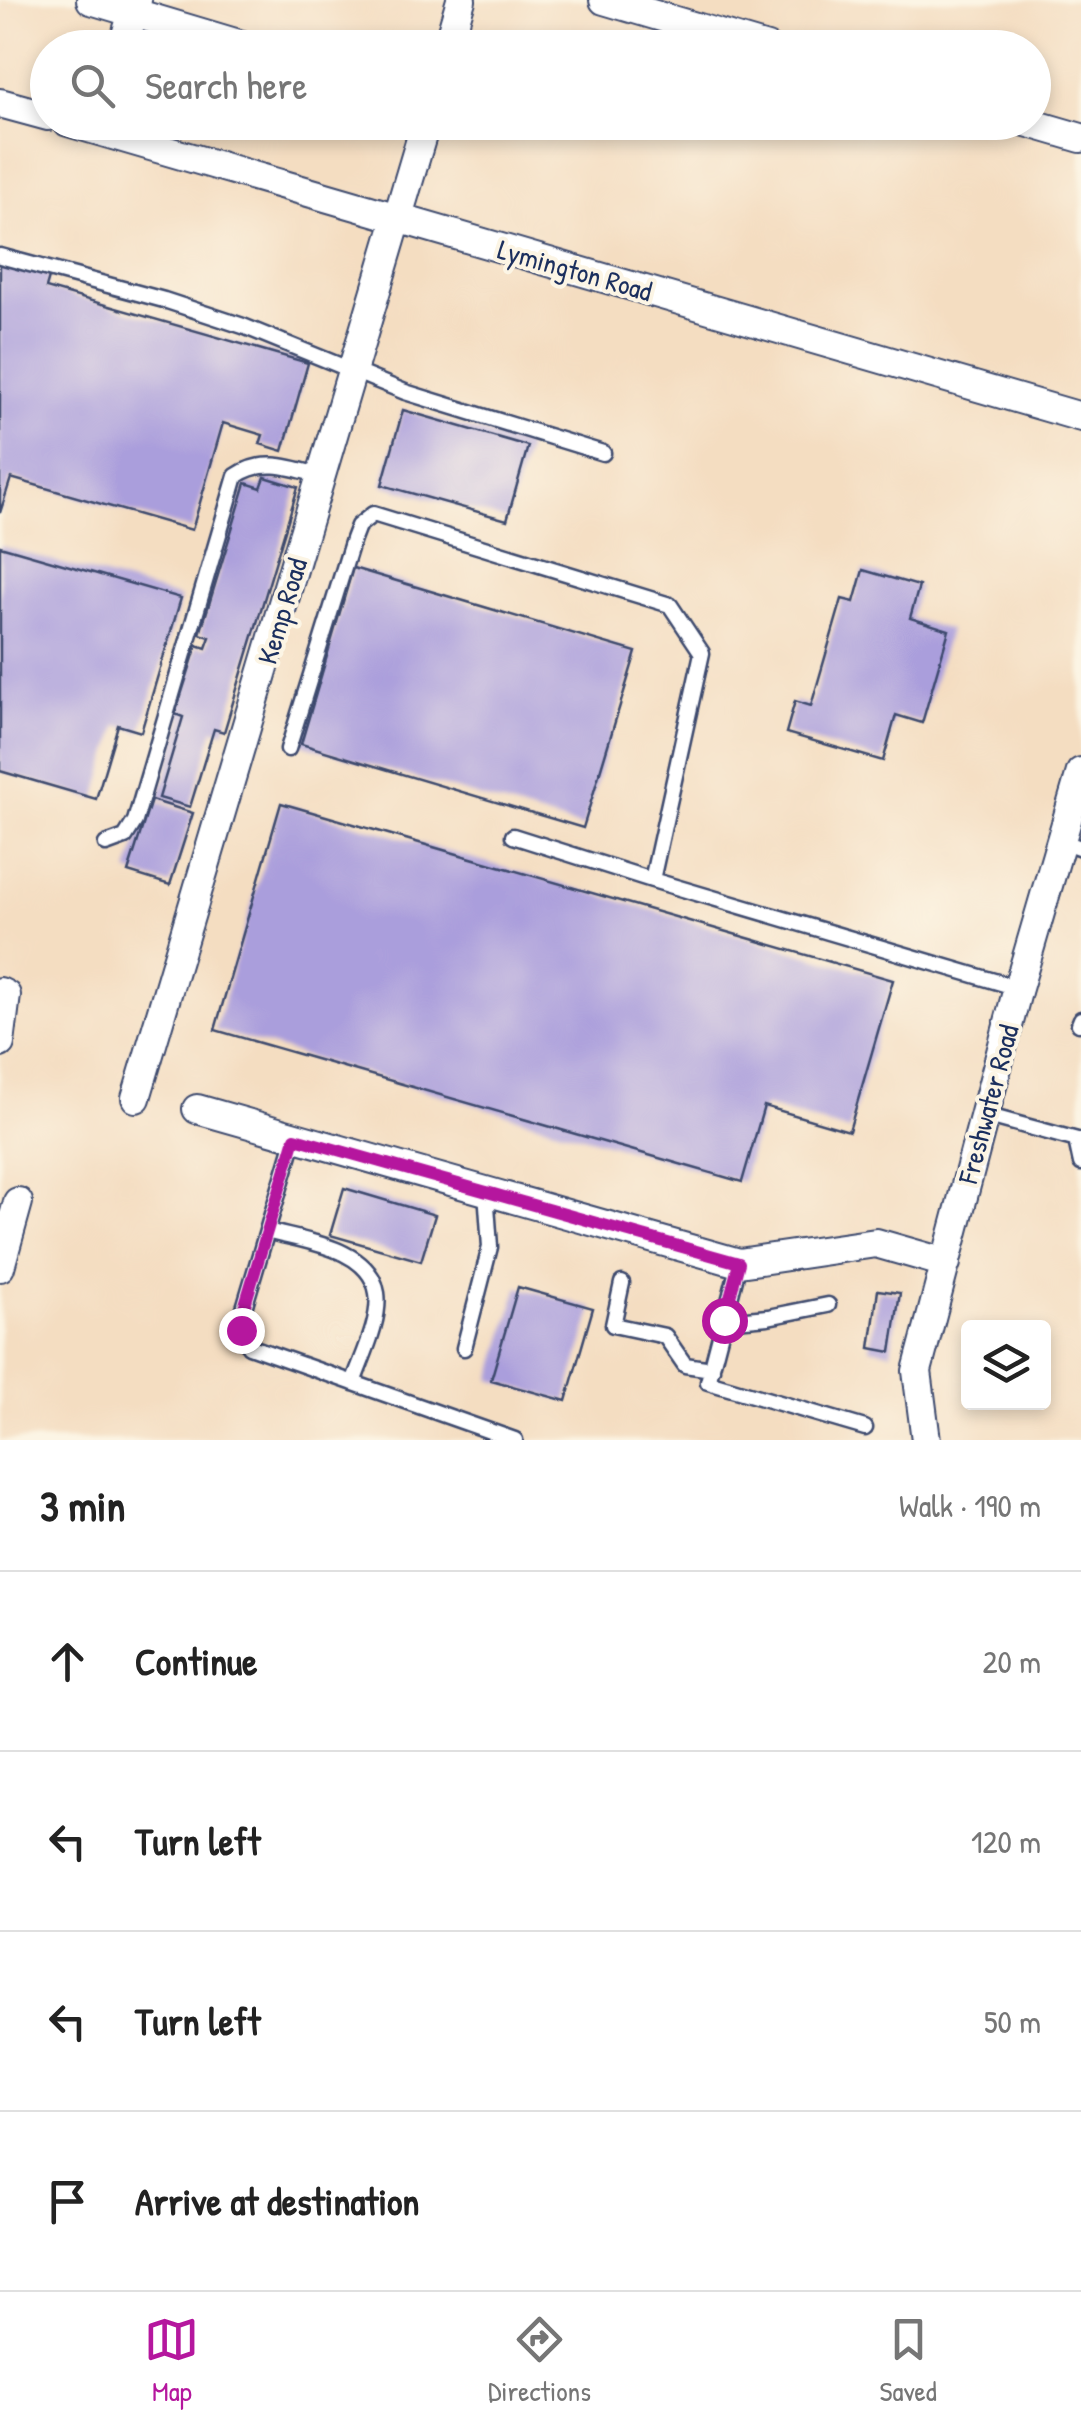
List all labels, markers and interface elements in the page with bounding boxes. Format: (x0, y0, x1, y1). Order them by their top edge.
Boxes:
search box (30, 30, 1051, 140)
icon: search (65, 58, 120, 113)
text: Search here (145, 59, 307, 111)
street label: Lymington Road (494, 230, 657, 310)
street label: Kemp Road (248, 553, 316, 669)
street label: Freshwater Road (948, 1020, 1027, 1189)
route start (702, 1298, 748, 1344)
route end (219, 1308, 265, 1354)
map controls (961, 1320, 1051, 1410)
button: layers (961, 1320, 1051, 1410)
text: 3 min (40, 1477, 125, 1534)
text: Walk · 190 m (899, 1484, 1041, 1527)
icon: ahead (40, 1634, 95, 1689)
text: Continue (135, 1635, 257, 1687)
text: 20 m (983, 1640, 1041, 1683)
icon: left (40, 1814, 95, 1869)
text: Turn left (135, 1815, 260, 1867)
text: 120 m (971, 1820, 1041, 1863)
icon: left (40, 1994, 95, 2049)
text: Turn left (135, 1995, 260, 2047)
text: 50 m (984, 2000, 1041, 2043)
icon: arrive (40, 2174, 95, 2229)
text: Arrive at destination (135, 2175, 419, 2227)
tab: Map (144, 2312, 199, 2410)
tab: Directions (488, 2312, 591, 2410)
tab: Saved (880, 2312, 937, 2410)

